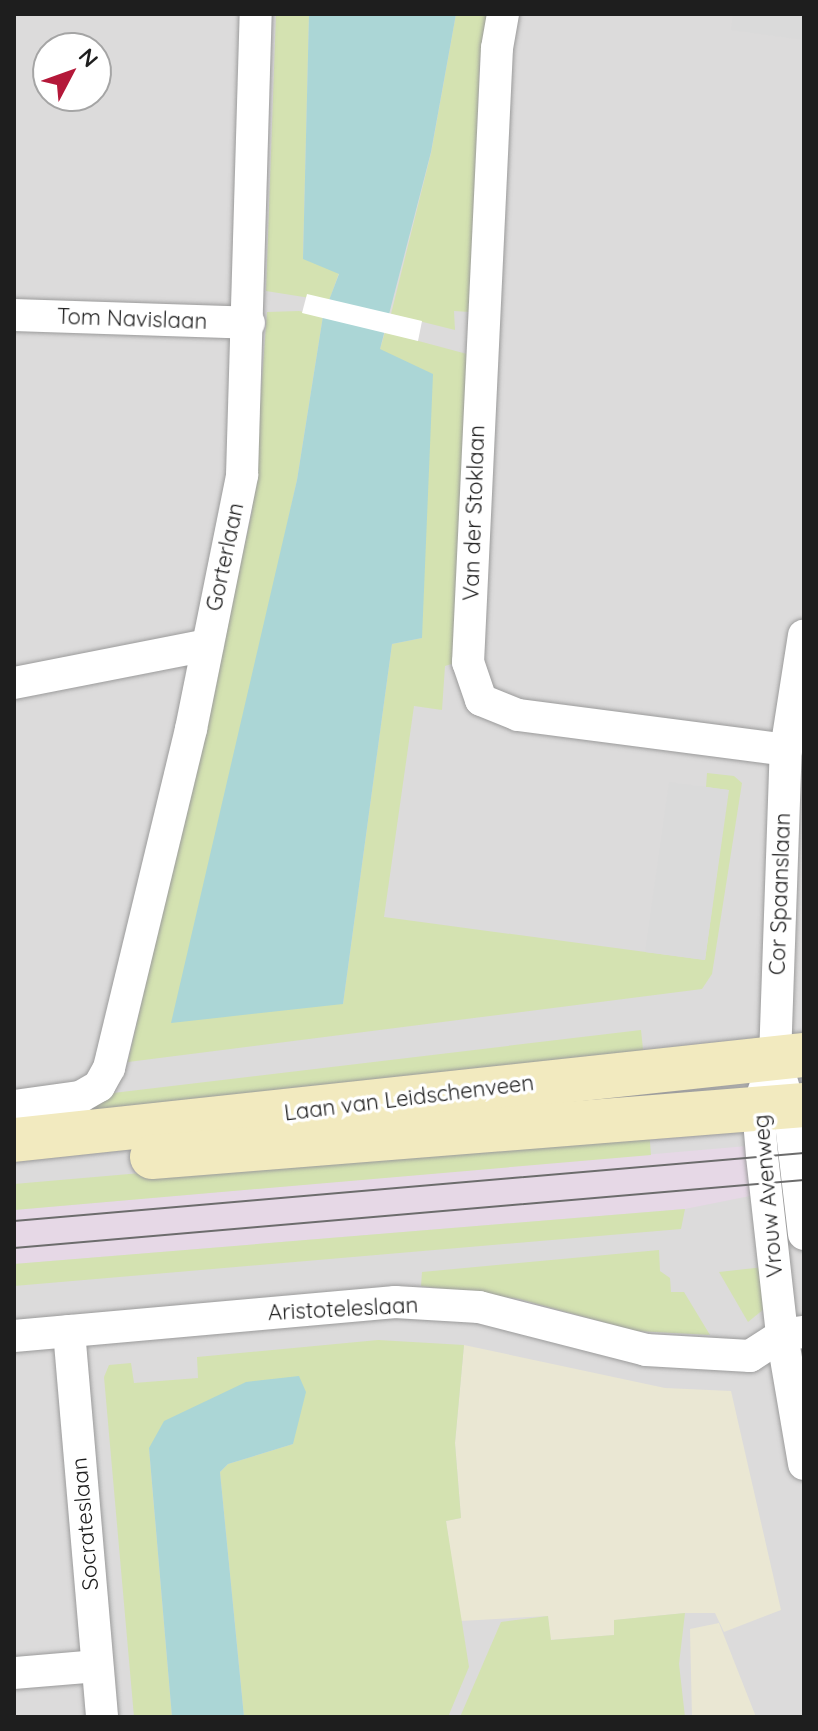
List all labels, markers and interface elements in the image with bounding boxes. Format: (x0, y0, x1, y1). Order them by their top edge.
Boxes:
north arrow (32, 32, 112, 112)
text: N (73, 42, 104, 73)
street label: Tom Navislaan (56, 303, 208, 335)
street label: Van der Stoklaan (458, 425, 490, 601)
street label: Gorterlaan (201, 500, 249, 614)
street label: Cor Spaanslaan (764, 812, 796, 976)
street label: Laan van Leidschenveen (283, 1070, 535, 1126)
street label: Vrouw Avenweg (748, 1113, 788, 1279)
street label: Aristoteleslaan (267, 1292, 419, 1326)
street label: Socrateslaan (66, 1456, 104, 1592)

